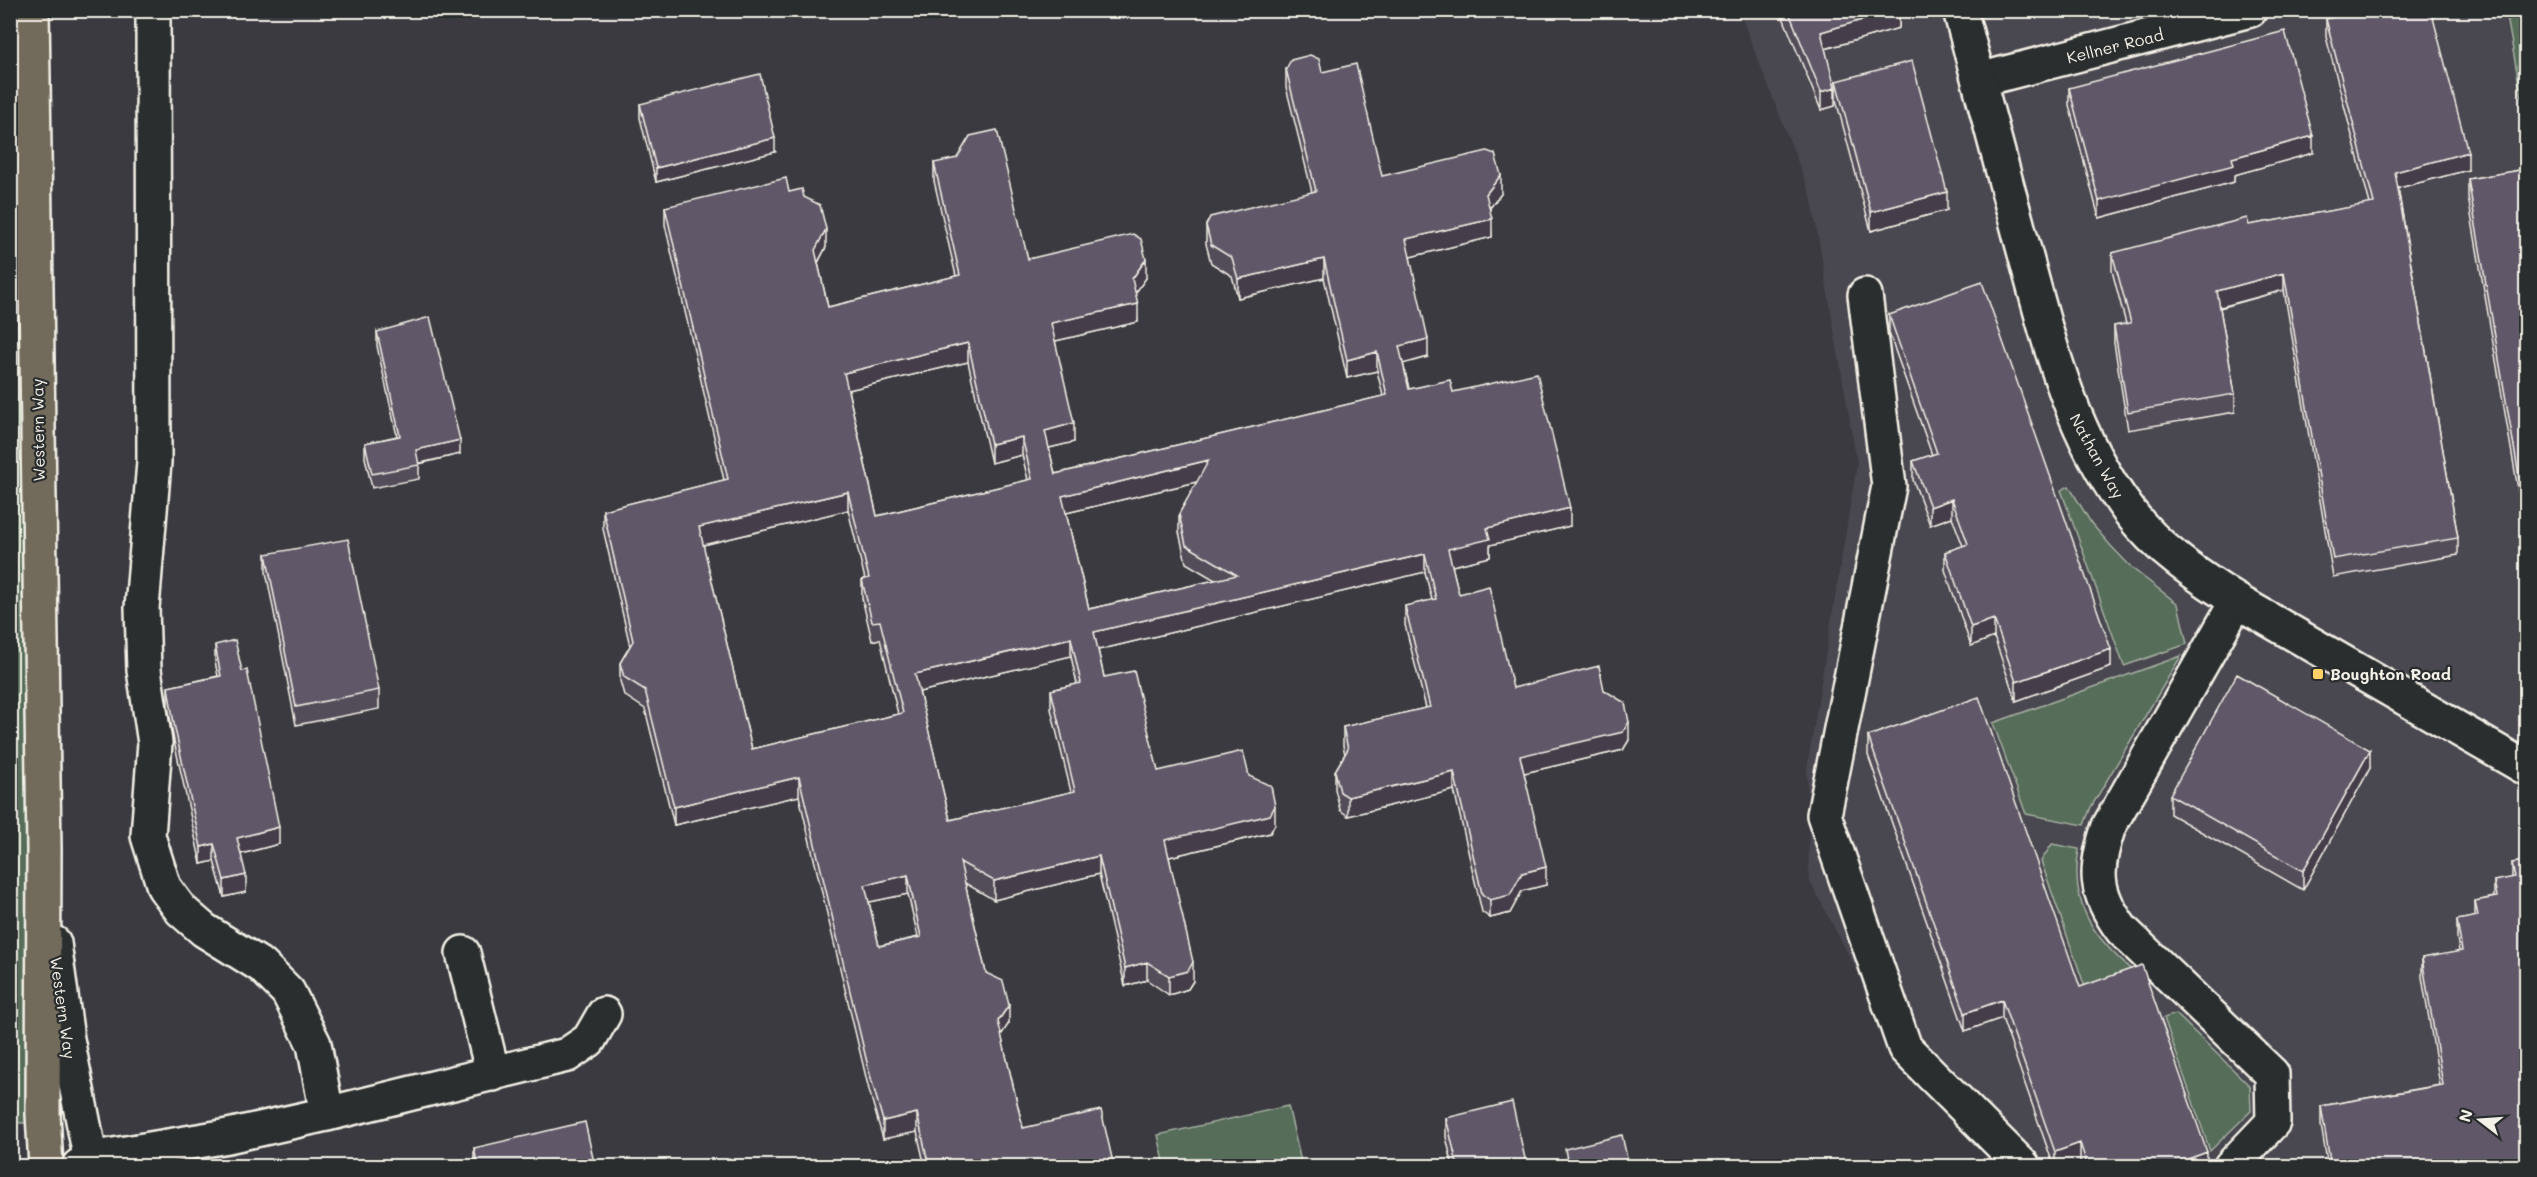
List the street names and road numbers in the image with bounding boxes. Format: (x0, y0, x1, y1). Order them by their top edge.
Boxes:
street label: Kellner Road (2064, 23, 2166, 68)
street label: Western Way (26, 378, 49, 482)
street label: Nathan Way (2065, 409, 2129, 502)
street label: Western Way (46, 955, 81, 1060)

